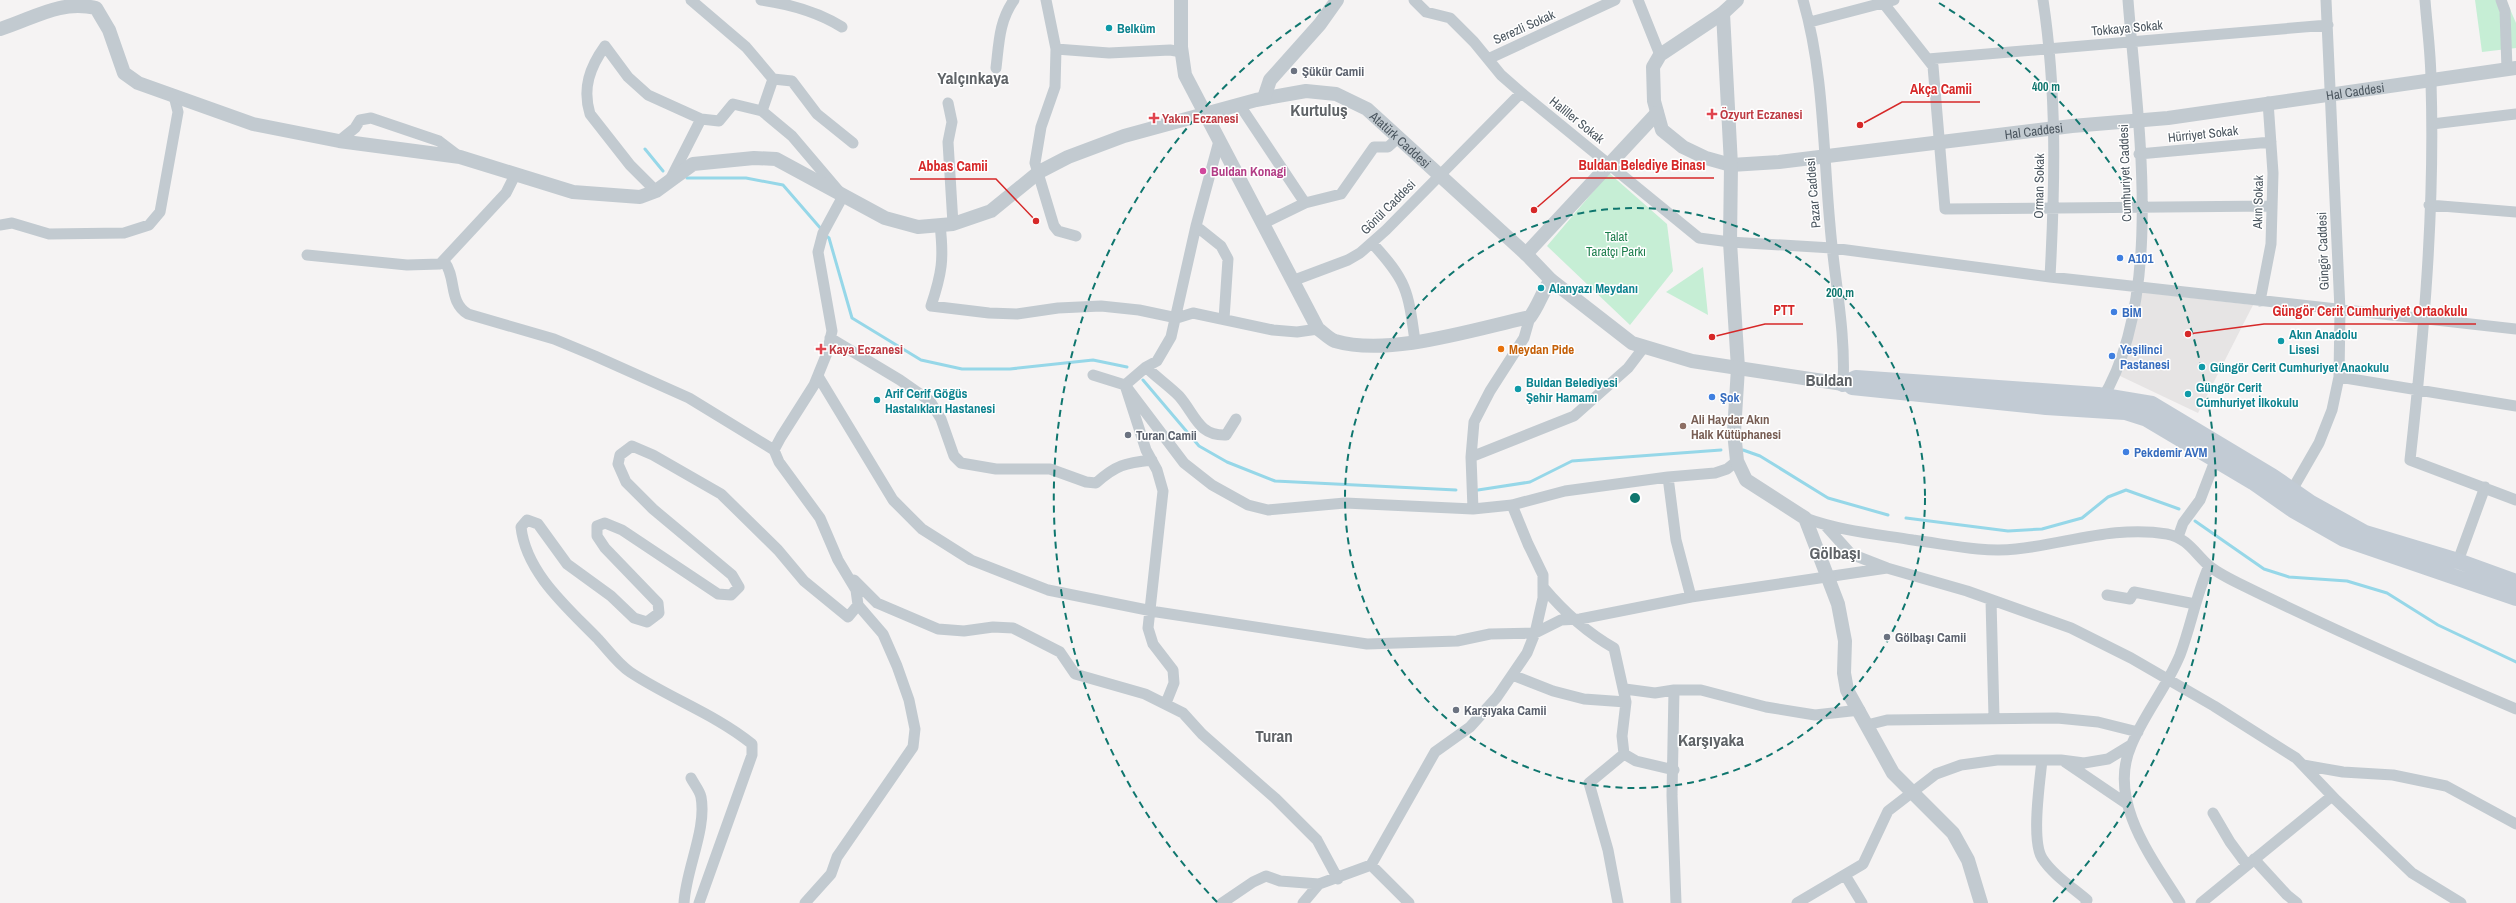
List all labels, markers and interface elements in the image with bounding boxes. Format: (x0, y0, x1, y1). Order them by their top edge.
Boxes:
street label: Serezli Sokak (1490, 6, 1558, 48)
street label: Tokkaya Sokak (2091, 16, 2164, 40)
place label: Belküm (1117, 20, 1156, 37)
marker: Belküm (1104, 23, 1114, 33)
place label: Şükür Camii (1302, 63, 1364, 80)
district label: Yalçınkaya (937, 66, 1009, 89)
marker: Şükür Camii (1289, 66, 1299, 76)
callout: Akça Camii (1902, 76, 1980, 102)
text: 400 m (2032, 79, 2060, 95)
street label: Hal Caddesi (2325, 79, 2385, 104)
text: Akça Camii (1910, 80, 1972, 98)
street label: Haliller Sokak (1546, 93, 1608, 148)
district label: Kurtuluş (1290, 98, 1348, 121)
place label: Özyurt Eczanesi (1720, 106, 1802, 123)
street label: Atatürk Caddesi (1366, 107, 1435, 172)
marker: Özyurt Eczanesi (1707, 109, 1717, 119)
place label: Yakın Eczanesi (1162, 110, 1238, 127)
marker: Yakın Eczanesi (1149, 113, 1159, 123)
street label: Hal Caddesi (2004, 119, 2064, 143)
street label: Hürriyet Sokak (2167, 122, 2240, 146)
street label: Cumhuriyet Caddesi (2115, 124, 2135, 222)
callout: Buldan Belediye Binası (1571, 152, 1714, 178)
callout: Abbas Camii (910, 153, 996, 179)
street label: Orman Sokak (2030, 153, 2048, 219)
text: Buldan Belediye Binası (1579, 156, 1705, 174)
text: Abbas Camii (918, 157, 988, 175)
street label: Pazar Caddesi (1801, 157, 1825, 229)
place label: Buldan Konagi (1211, 163, 1286, 180)
marker: Buldan Konagi (1198, 166, 1208, 176)
street label: Akın Sokak (2249, 174, 2267, 230)
street label: Gönül Caddesi (1357, 176, 1419, 238)
street label: Güngör Caddesi (2313, 212, 2333, 290)
park label: Talat Taratçı Parkı (1586, 228, 1646, 260)
place label: A101 (2128, 250, 2154, 267)
marker: A101 (2115, 253, 2125, 263)
place label: Alanyazı Meydanı (1549, 280, 1638, 297)
marker: Alanyazı Meydanı (1536, 283, 1546, 293)
text: 200 m (1826, 285, 1854, 301)
callout: PTT (1765, 298, 1803, 324)
callout: Güngör Cerit Cumhuriyet Ortaokulu (2264, 298, 2476, 324)
text: PTT (1773, 301, 1795, 319)
text: Güngör Cerit Cumhuriyet Ortaokulu (2272, 302, 2468, 320)
place label: BİM (2122, 304, 2142, 321)
marker: BİM (2109, 307, 2119, 317)
place label: Akın Anadolu Lisesi (2289, 326, 2357, 358)
marker: Akın Anadolu Lisesi (2276, 336, 2286, 346)
place label: Kaya Eczanesi (829, 341, 903, 358)
place label: Meydan Pide (1509, 341, 1574, 358)
place label: Yeşilinci Pastanesi (2120, 341, 2170, 373)
marker: Kaya Eczanesi (816, 344, 826, 354)
marker: Meydan Pide (1496, 344, 1506, 354)
marker: Yeşilinci Pastanesi (2107, 351, 2117, 361)
place label: Güngör Cerit Cumhuriyet Anaokulu (2210, 359, 2389, 376)
marker: Güngör Cerit Cumhuriyet Anaokulu (2197, 362, 2207, 372)
district label: Buldan (1805, 368, 1853, 391)
place label: Buldan Belediyesi Şehir Hamamı (1526, 374, 1618, 406)
place label: Güngör Cerit Cumhuriyet İlkokulu (2196, 379, 2298, 411)
marker: Buldan Belediyesi Şehir Hamamı (1513, 384, 1523, 394)
place label: Arif Cerif Göğüs Hastalıkları Hastanesi (885, 385, 995, 417)
place label: Şok (1720, 389, 1740, 406)
marker: Güngör Cerit Cumhuriyet İlkokulu (2183, 389, 2193, 399)
marker: Şok (1707, 392, 1717, 402)
marker: Arif Cerif Göğüs Hastalıkları Hastanesi (872, 395, 882, 405)
place label: Ali Haydar Akın Halk Kütüphanesi (1691, 411, 1781, 443)
marker: Ali Haydar Akın Halk Kütüphanesi (1678, 421, 1688, 431)
place label: Turan Camii (1136, 427, 1197, 444)
marker: Turan Camii (1123, 430, 1133, 440)
place label: Pekdemir AVM (2134, 444, 2208, 461)
marker: Pekdemir AVM (2121, 447, 2131, 457)
centre of rings (1628, 491, 1642, 505)
district label: Gölbaşı (1809, 541, 1861, 564)
place label: Gölbaşı Camii (1895, 629, 1966, 646)
marker: Gölbaşı Camii (1882, 632, 1892, 642)
place label: Karşıyaka Camii (1464, 702, 1546, 719)
marker: Karşıyaka Camii (1451, 705, 1461, 715)
district label: Turan (1255, 724, 1293, 747)
district label: Karşıyaka (1678, 728, 1744, 751)

